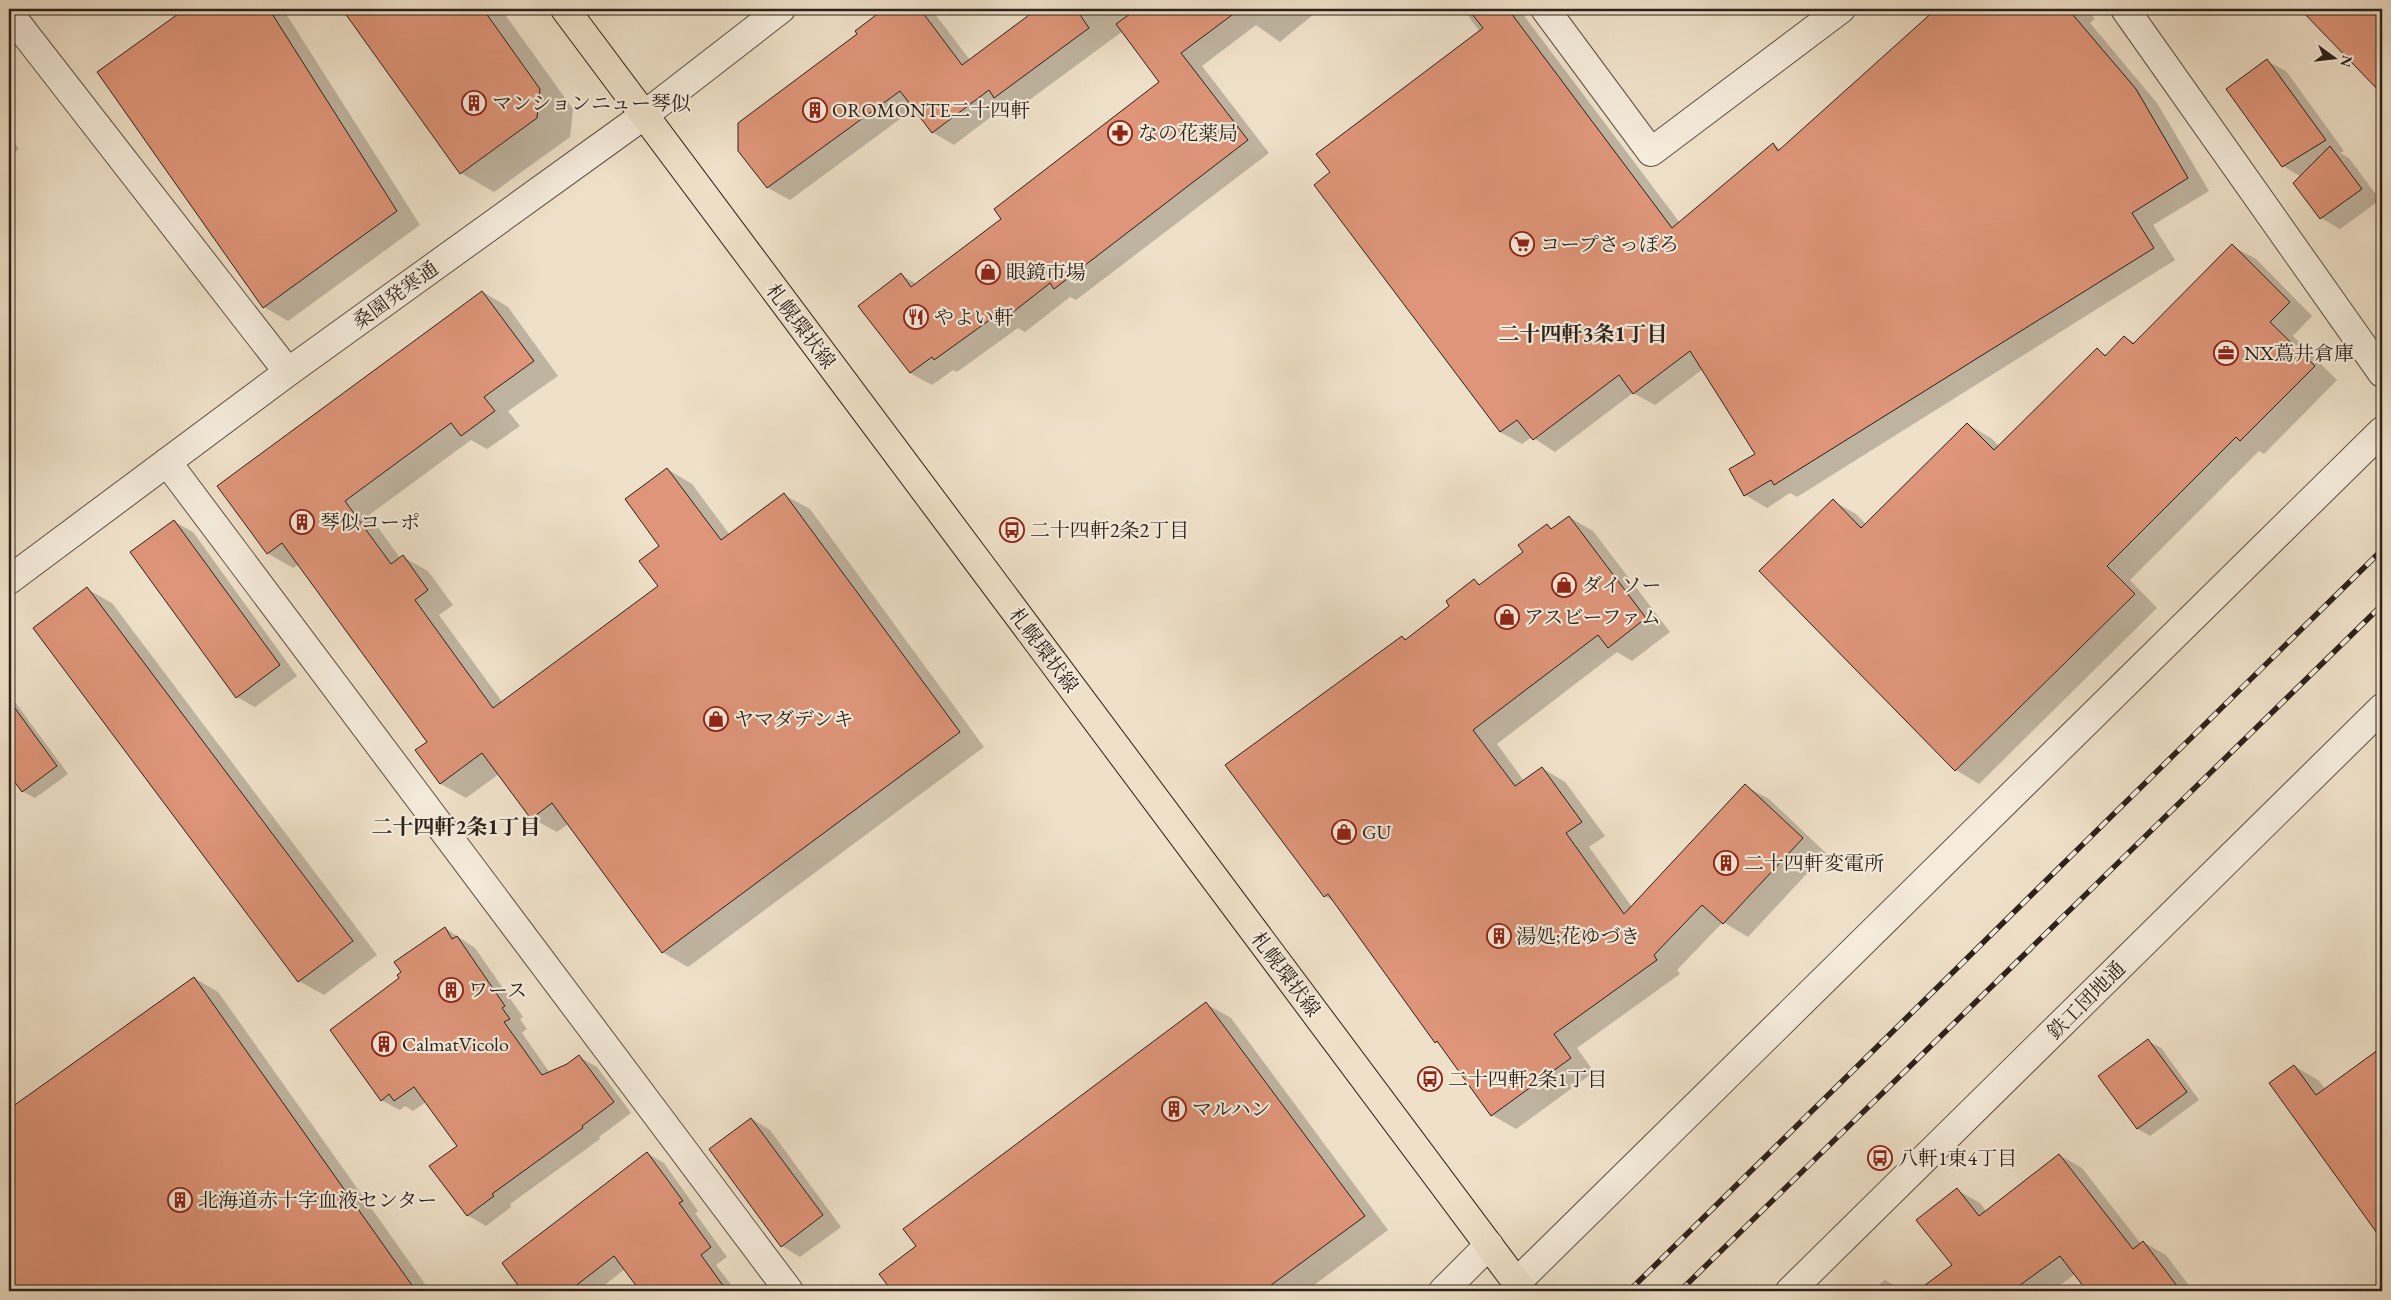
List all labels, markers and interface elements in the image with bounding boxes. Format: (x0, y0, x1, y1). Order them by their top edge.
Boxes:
north arrow (2308, 32, 2358, 82)
text: N (2336, 54, 2357, 70)
building icon: マンションニュー琴似 (461, 90, 487, 116)
place label: マンションニュー琴似 (492, 90, 691, 116)
building icon: OROMONTE二十四軒 (802, 97, 828, 123)
place label: OROMONTE二十四軒 (832, 97, 1031, 123)
pharmacy icon: なの花薬局 (1107, 120, 1133, 146)
place label: なの花薬局 (1138, 120, 1238, 146)
supermarket icon: コープさっぽろ (1509, 231, 1535, 257)
place label: コープさっぽろ (1540, 231, 1679, 257)
street label: 桑園発寒通 (347, 255, 443, 335)
shop icon: 眼鏡市場 (975, 259, 1001, 285)
place label: 眼鏡市場 (1006, 259, 1086, 285)
street label: 札幌環状線 (761, 278, 841, 374)
restaurant icon: やよい軒 (903, 304, 929, 330)
place label: やよい軒 (934, 304, 1014, 330)
district label: 二十四軒3条1丁目 (1498, 320, 1668, 347)
office icon: NX蔦井倉庫 (2213, 340, 2239, 366)
place label: NX蔦井倉庫 (2244, 340, 2354, 366)
building icon: 琴似コーポ (289, 509, 315, 535)
place label: 琴似コーポ (320, 509, 420, 535)
bus stop icon: 二十四軒2条2丁目 (999, 517, 1025, 543)
place label: 二十四軒2条2丁目 (1030, 517, 1189, 543)
shop icon: ダイソー (1551, 572, 1577, 598)
place label: ダイソー (1582, 572, 1662, 598)
street label: 札幌環状線 (1004, 602, 1084, 698)
shop icon: アスビーファム (1494, 604, 1520, 630)
place label: アスビーファム (1524, 604, 1661, 630)
shop icon: ヤマダデンキ (703, 706, 729, 732)
place label: ヤマダデンキ (734, 706, 854, 732)
district label: 二十四軒2条1丁目 (371, 813, 541, 840)
shop icon: GU (1331, 819, 1357, 845)
place label: GU (1362, 819, 1392, 845)
building icon: 二十四軒変電所 (1713, 850, 1739, 876)
place label: 二十四軒変電所 (1744, 850, 1884, 876)
building icon: 湯処;花ゆづき (1486, 923, 1512, 949)
place label: 湯処;花ゆづき (1516, 923, 1641, 949)
street label: 札幌環状線 (1246, 926, 1326, 1022)
street label: 鉄工団地通 (2041, 955, 2131, 1045)
building icon: ワース (438, 977, 464, 1003)
place label: ワース (468, 977, 527, 1003)
building icon: CalmatVicolo (371, 1031, 397, 1057)
place label: CalmatVicolo (402, 1031, 509, 1057)
bus stop icon: 二十四軒2条1丁目 (1417, 1066, 1443, 1092)
place label: 二十四軒2条1丁目 (1448, 1066, 1607, 1092)
building icon: マルハン (1161, 1096, 1187, 1122)
place label: マルハン (1192, 1096, 1271, 1122)
bus stop icon: 八軒1東4丁目 (1867, 1145, 1893, 1171)
place label: 八軒1東4丁目 (1898, 1145, 2017, 1171)
building icon: 北海道赤十字血液センター (167, 1187, 193, 1213)
place label: 北海道赤十字血液センター (198, 1187, 437, 1213)

